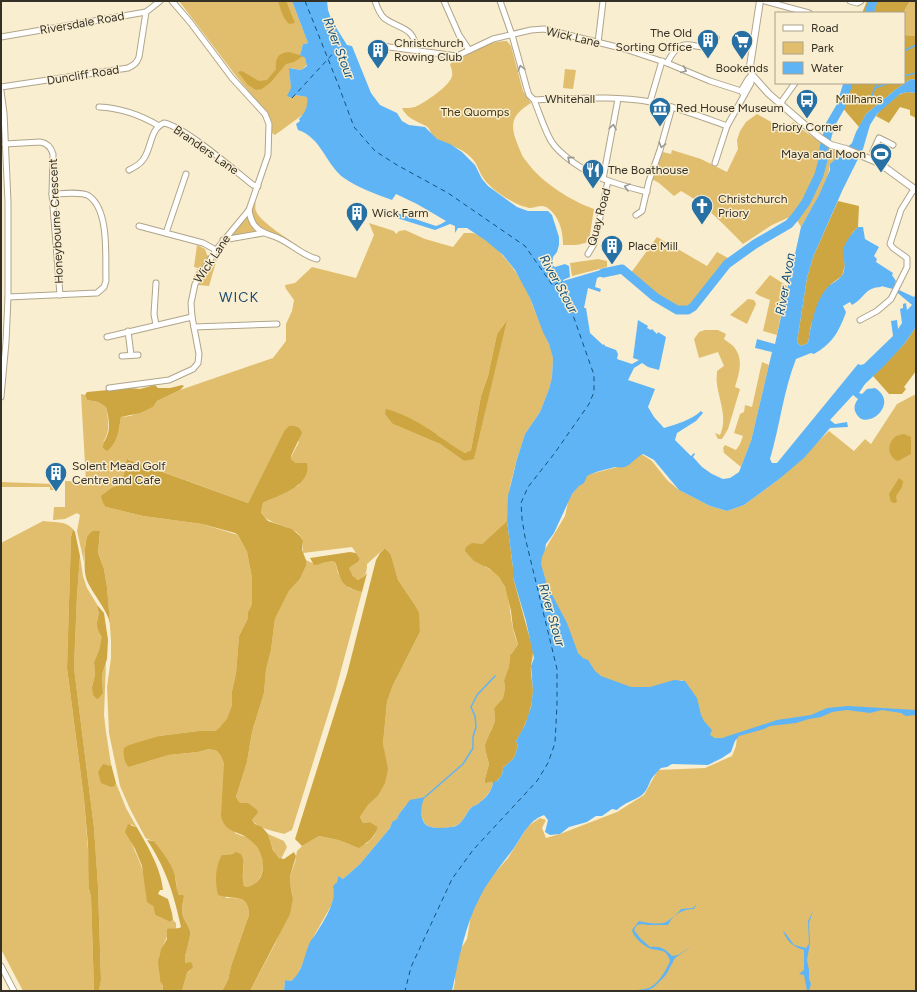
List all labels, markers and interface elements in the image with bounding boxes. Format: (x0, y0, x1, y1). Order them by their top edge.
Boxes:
street label: Riversdale Road (39, 9, 125, 37)
legend (775, 12, 905, 84)
water label: River Stour (320, 15, 358, 81)
text: Road (811, 21, 839, 35)
street label: Wick Lane (545, 24, 602, 50)
place label: The Old Sorting Office (616, 26, 692, 54)
building icon: The Old Sorting Office (695, 27, 721, 60)
supermarket icon: Bookends (729, 28, 755, 61)
place label: Christchurch Rowing Club (394, 36, 464, 64)
building icon: Christchurch Rowing Club (365, 37, 391, 70)
text: Park (811, 41, 834, 55)
place label: Bookends (716, 61, 769, 75)
text: Water (811, 61, 843, 75)
street label: Duncliff Road (46, 62, 120, 88)
one-way arrow (517, 65, 526, 72)
one-way arrow (680, 65, 688, 73)
bus stop icon: Priory Corner (794, 87, 820, 120)
street label: Whitehall (545, 92, 595, 106)
park label: Millhams (836, 92, 883, 106)
museum icon: Red House Museum (647, 95, 673, 128)
place label: Red House Museum (676, 101, 784, 115)
park label: The Quomps (441, 105, 510, 119)
place label: Priory Corner (771, 120, 843, 134)
street label: Branders Lane (171, 122, 242, 178)
one-way arrow (608, 124, 616, 130)
one-way arrow (658, 141, 667, 148)
sports icon: Maya and Moon (868, 141, 894, 174)
place label: Maya and Moon (781, 147, 866, 161)
one-way arrow (567, 157, 574, 164)
restaurant icon: The Boathouse (580, 157, 606, 190)
street label: Honeybourne Crescent (46, 158, 66, 284)
place label: The Boathouse (608, 163, 689, 177)
one-way arrow (624, 183, 630, 191)
street label: Quay Road (585, 187, 613, 247)
place label: Christchurch Priory (718, 192, 788, 220)
church icon: Christchurch Priory (689, 193, 715, 226)
building icon: Wick Farm (344, 200, 370, 233)
place label: Wick Farm (372, 206, 428, 220)
street label: Wick Lane (191, 232, 233, 286)
building icon: Place Mill (599, 233, 625, 266)
place label: Place Mill (628, 239, 678, 253)
water label: River Stour (537, 252, 582, 316)
water label: River Avon (772, 252, 798, 316)
district label: WICK (219, 289, 259, 306)
place label: Solent Mead Golf Centre and Cafe (72, 459, 166, 487)
building icon: Solent Mead Golf Centre and Cafe (43, 460, 69, 493)
water label: River Stour (536, 582, 568, 649)

